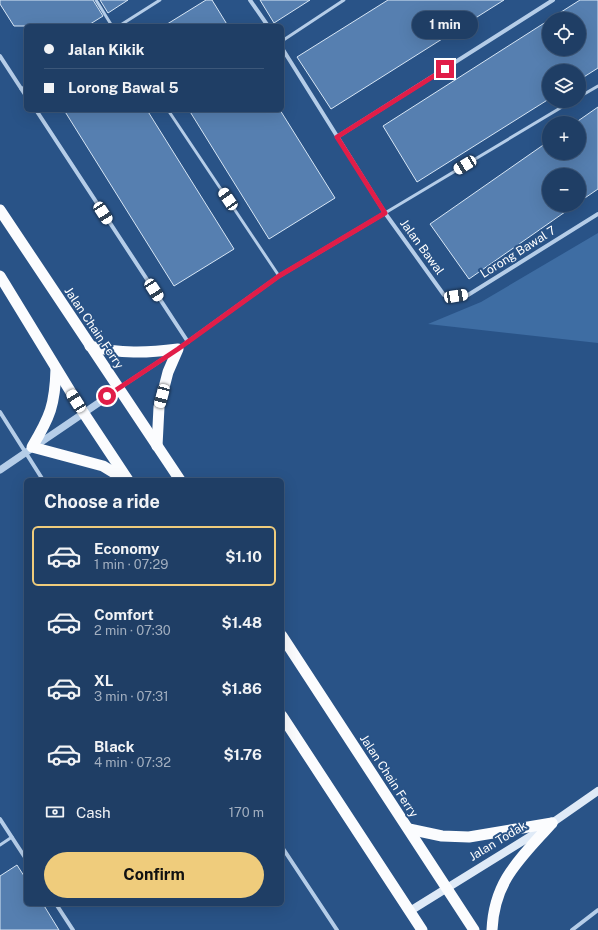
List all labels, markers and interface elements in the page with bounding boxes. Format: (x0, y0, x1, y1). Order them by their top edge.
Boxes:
callout: 1 min (412, 11, 478, 39)
map controls (542, 12, 586, 212)
button: locate (542, 12, 586, 56)
text: 1 min (429, 17, 461, 32)
text: Jalan Kikik (68, 41, 144, 58)
route end (436, 60, 454, 78)
button: layers (542, 64, 586, 108)
text: Lorong Bawal 5 (68, 79, 179, 96)
button: + (542, 116, 586, 160)
car (452, 154, 478, 176)
button: − (542, 168, 586, 212)
car (216, 186, 240, 212)
car (91, 200, 115, 226)
street label: Jalan Bawal (397, 216, 447, 278)
street label: Lorong Bawal 7 (478, 223, 558, 281)
car (142, 277, 166, 303)
street label: Jalan Chain Ferry (61, 284, 127, 372)
car (443, 288, 469, 304)
car (153, 383, 171, 409)
route start (98, 387, 116, 405)
car (65, 388, 87, 414)
text: Choose a ride (44, 491, 160, 512)
icon: car (46, 538, 82, 574)
text: Economy (94, 540, 159, 557)
text: $1.10 (225, 548, 262, 565)
text: 1 min · 07:29 (94, 557, 168, 572)
icon: car (46, 604, 82, 640)
text: Comfort (94, 606, 154, 623)
text: $1.48 (221, 614, 262, 631)
text: 2 min · 07:30 (94, 623, 171, 638)
icon: car (46, 670, 82, 706)
text: XL (94, 672, 113, 689)
text: $1.86 (221, 680, 262, 697)
text: 3 min · 07:31 (94, 689, 169, 704)
street label: Jalan Chain Ferry (357, 732, 421, 820)
icon: car (46, 736, 82, 772)
text: Black (94, 738, 134, 755)
text: $1.76 (223, 746, 262, 763)
text: 4 min · 07:32 (94, 755, 171, 770)
icon: cash (44, 801, 66, 823)
text: Cash (76, 804, 111, 821)
text: 170 m (229, 805, 264, 820)
street label: Jalan Todak (467, 818, 530, 864)
button: Confirm (44, 852, 264, 898)

